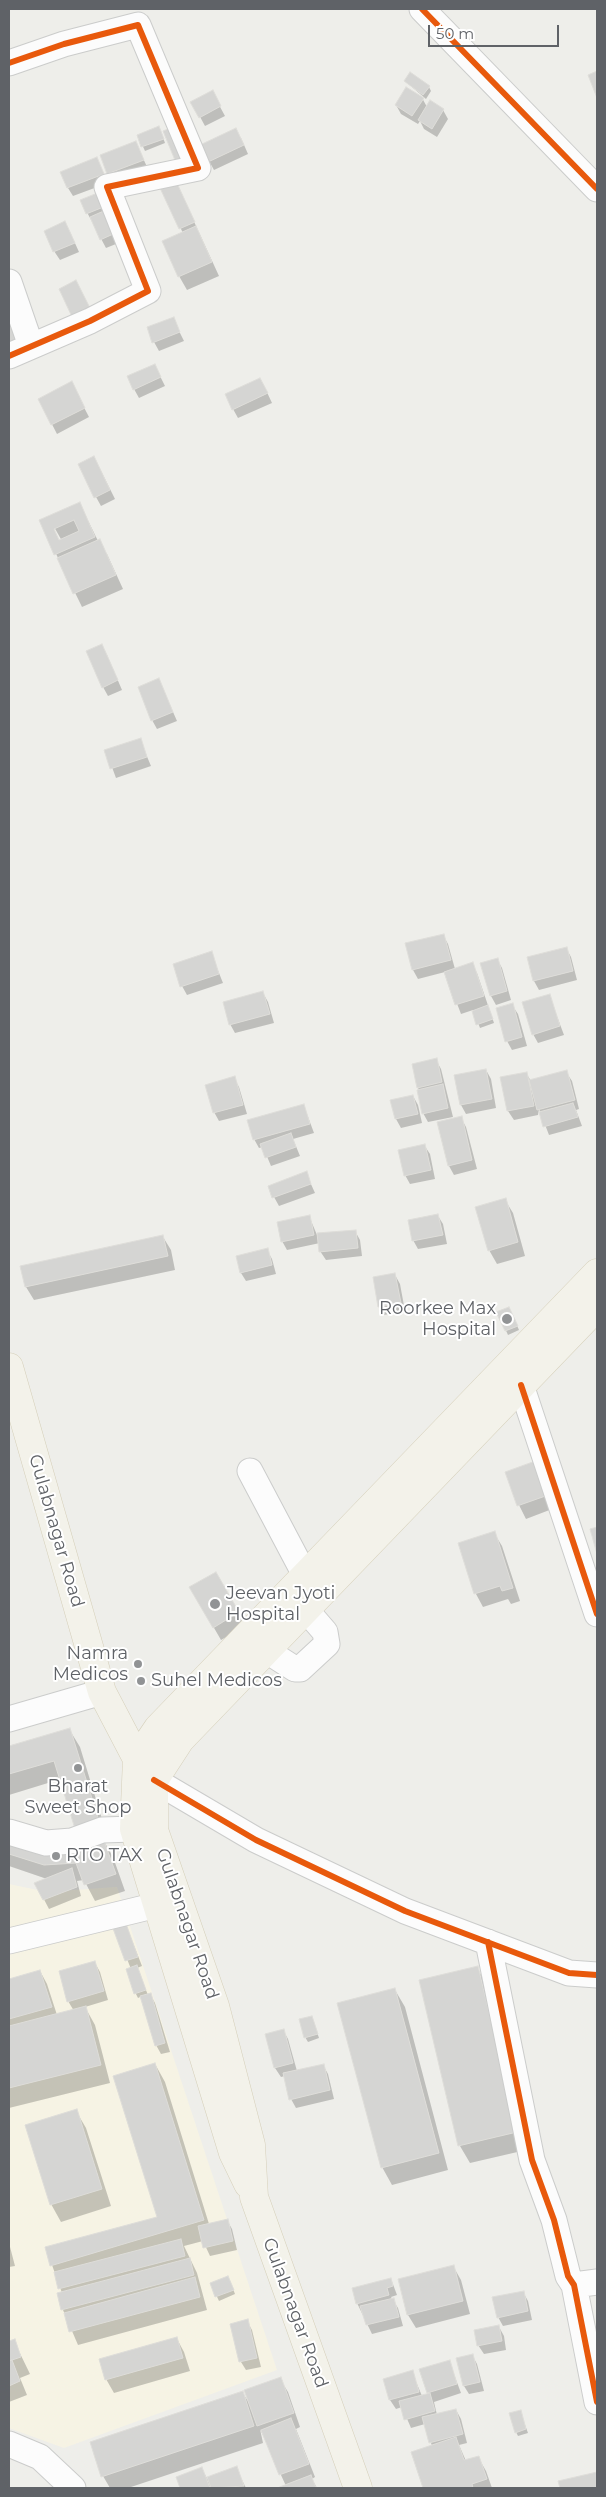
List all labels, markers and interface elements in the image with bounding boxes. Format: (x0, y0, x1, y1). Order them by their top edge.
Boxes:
scale bar (431, 15, 562, 47)
text: 50 m (436, 24, 474, 43)
place label: Roorkee Max Hospital (379, 1298, 496, 1340)
marker: Roorkee Max Hospital (500, 1312, 514, 1326)
street label: Gulabnagar Road (24, 1452, 88, 1610)
place label: Jeevan Jyoti Hospital (226, 1583, 335, 1626)
marker: Jeevan Jyoti Hospital (208, 1597, 222, 1611)
place label: Namra Medicos (53, 1643, 128, 1686)
marker: Namra Medicos (132, 1658, 144, 1670)
place label: Suhel Medicos (151, 1670, 282, 1692)
marker: Suhel Medicos (135, 1675, 147, 1687)
marker: Bharat Sweet Shop (72, 1762, 84, 1774)
place label: Bharat Sweet Shop (25, 1776, 131, 1818)
place label: RTO TAX (66, 1845, 143, 1867)
street label: Gulabnagar Road (151, 1846, 223, 2002)
marker: RTO TAX (50, 1850, 62, 1862)
street label: Gulabnagar Road (258, 2235, 332, 2391)

